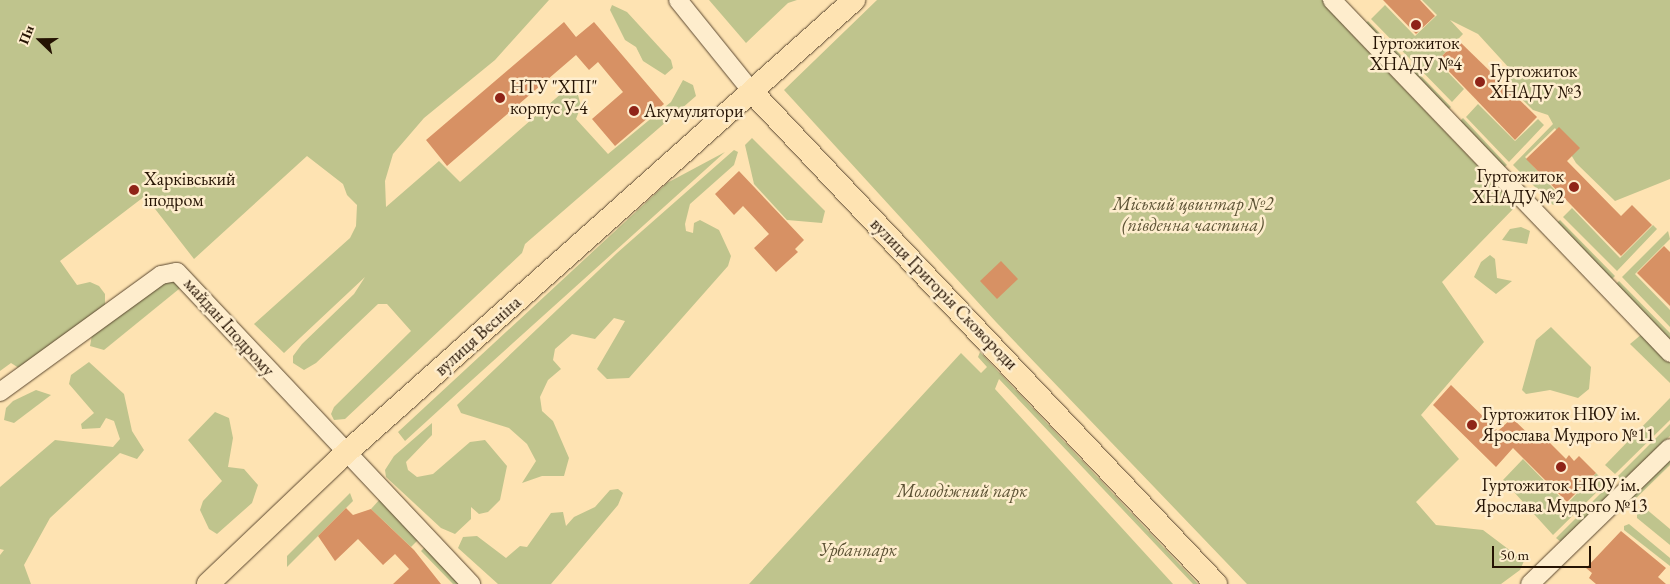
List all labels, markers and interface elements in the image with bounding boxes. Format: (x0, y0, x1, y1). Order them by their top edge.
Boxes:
north arrow (15, 15, 65, 65)
marker: Гуртожиток ХНАДУ №4 (1410, 19, 1422, 31)
text: Пн (14, 22, 38, 47)
place label: Гуртожиток ХНАДУ №4 (1370, 33, 1462, 76)
place label: Гуртожиток ХНАДУ №3 (1490, 61, 1582, 104)
marker: Гуртожиток ХНАДУ №3 (1474, 76, 1486, 88)
place label: НТУ "ХПІ" корпус У-4 (510, 77, 597, 120)
marker: НТУ "ХПІ" корпус У-4 (494, 92, 506, 104)
place label: Акумулятори (644, 100, 743, 122)
marker: Акумулятори (628, 105, 640, 117)
place label: Гуртожиток ХНАДУ №2 (1472, 166, 1564, 208)
place label: Харківський іподром (144, 169, 236, 212)
marker: Гуртожиток ХНАДУ №2 (1568, 181, 1580, 193)
marker: Харківський іподром (128, 184, 140, 196)
park label: Міський цвинтар №2 (південна частина) (1113, 194, 1273, 236)
street label: вулиця Григорія Сковороди (866, 214, 1022, 374)
street label: майдан Іподрому (179, 273, 279, 381)
street label: вулиця Весніна (430, 292, 526, 380)
place label: Гуртожиток НЮУ ім. Ярослава Мудрого №11 (1482, 404, 1655, 446)
marker: Гуртожиток НЮУ ім. Ярослава Мудрого №11 (1466, 419, 1478, 431)
marker: Гуртожиток НЮУ ім. Ярослава Мудрого №13 (1555, 461, 1567, 473)
place label: Гуртожиток НЮУ ім. Ярослава Мудрого №13 (1475, 475, 1647, 518)
park label: Молодіжний парк (897, 480, 1027, 502)
scale bar (1495, 536, 1594, 568)
park label: Урбанпарк (819, 539, 897, 561)
text: 50 m (1500, 545, 1529, 564)

